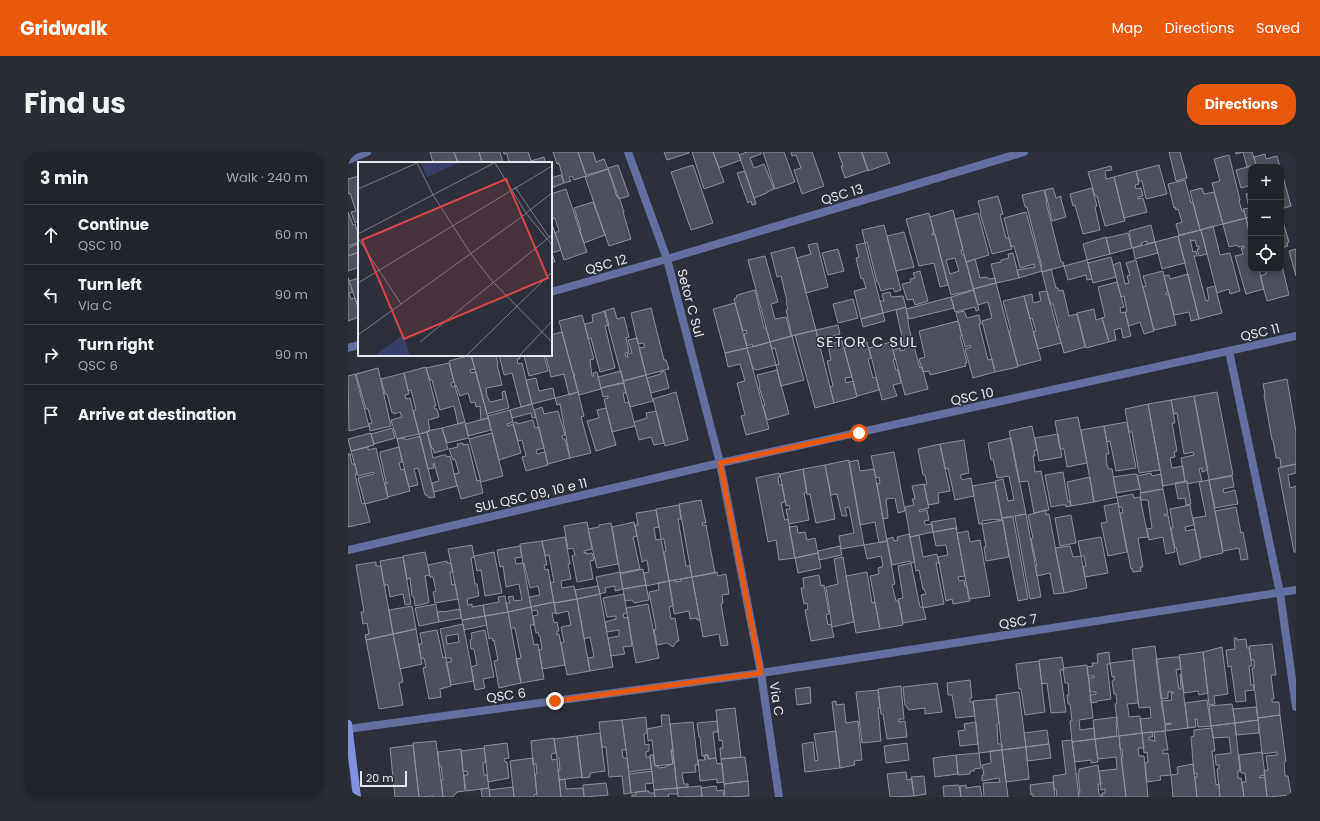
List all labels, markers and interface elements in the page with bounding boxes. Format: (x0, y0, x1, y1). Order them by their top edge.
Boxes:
text: Gridwalk (20, 15, 108, 42)
text: Map (1112, 18, 1143, 38)
text: Directions (1165, 18, 1234, 38)
text: Saved (1256, 18, 1300, 38)
text: Find us (24, 84, 126, 123)
button: Directions (1187, 84, 1296, 125)
inset map (358, 162, 552, 356)
map controls (1248, 164, 1284, 272)
button: + (1248, 164, 1284, 200)
text: 3 min (40, 166, 88, 190)
text: Walk · 240 m (226, 168, 308, 187)
street label: QSC 13 (819, 179, 866, 210)
button: − (1248, 200, 1284, 236)
text: Continue (78, 214, 149, 235)
icon: ahead (40, 224, 62, 246)
text: 60 m (275, 225, 308, 244)
text: QSC 10 (78, 236, 122, 255)
button: locate (1248, 236, 1284, 272)
street label: QSC 12 (583, 249, 629, 280)
street label: Setor C Sul (672, 267, 709, 339)
text: Turn left (78, 274, 142, 295)
icon: left (40, 284, 62, 306)
text: 90 m (275, 285, 308, 304)
text: Via C (78, 296, 112, 315)
street label: QSC 11 (1239, 319, 1282, 346)
district label: SETOR C SUL (816, 331, 918, 352)
text: Turn right (78, 334, 154, 355)
icon: right (40, 344, 62, 366)
text: 90 m (275, 345, 308, 364)
text: QSC 6 (78, 356, 118, 375)
street label: QSC 10 (949, 383, 995, 410)
icon: arrive (40, 404, 62, 426)
text: Arrive at destination (78, 404, 236, 425)
route start (850, 424, 868, 442)
street label: SUL QSC 09, 10 e 11 (473, 473, 589, 518)
street label: QSC 7 (998, 609, 1039, 634)
street label: Via C (764, 681, 789, 717)
street label: QSC 6 (485, 683, 527, 708)
route end (546, 692, 564, 710)
scale bar (360, 769, 407, 788)
text: 20 m (366, 770, 394, 786)

